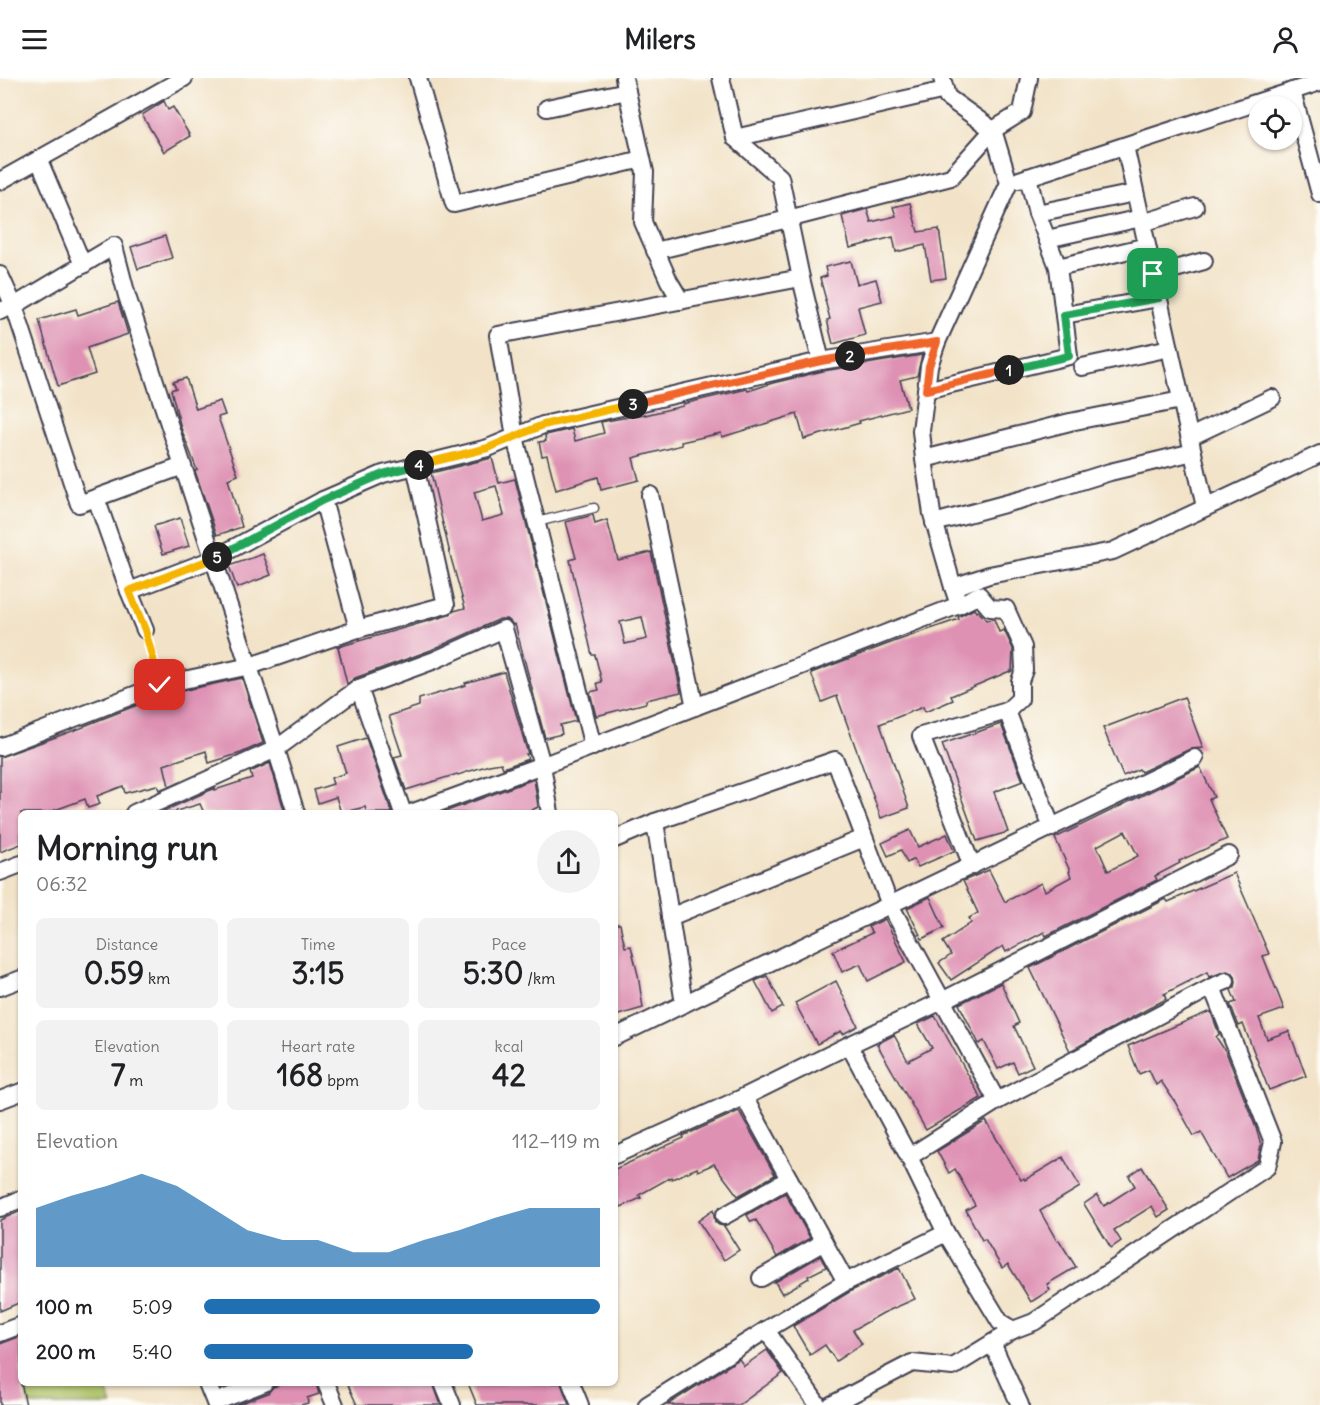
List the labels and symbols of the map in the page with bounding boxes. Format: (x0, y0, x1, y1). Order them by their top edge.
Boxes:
pin (1127, 248, 1178, 299)
pin: 2 (835, 341, 865, 371)
pin: 1 (994, 355, 1024, 385)
pin: 3 (618, 389, 648, 419)
pin: 4 (404, 450, 434, 480)
pin: 5 (202, 542, 232, 572)
pin (134, 659, 185, 710)

